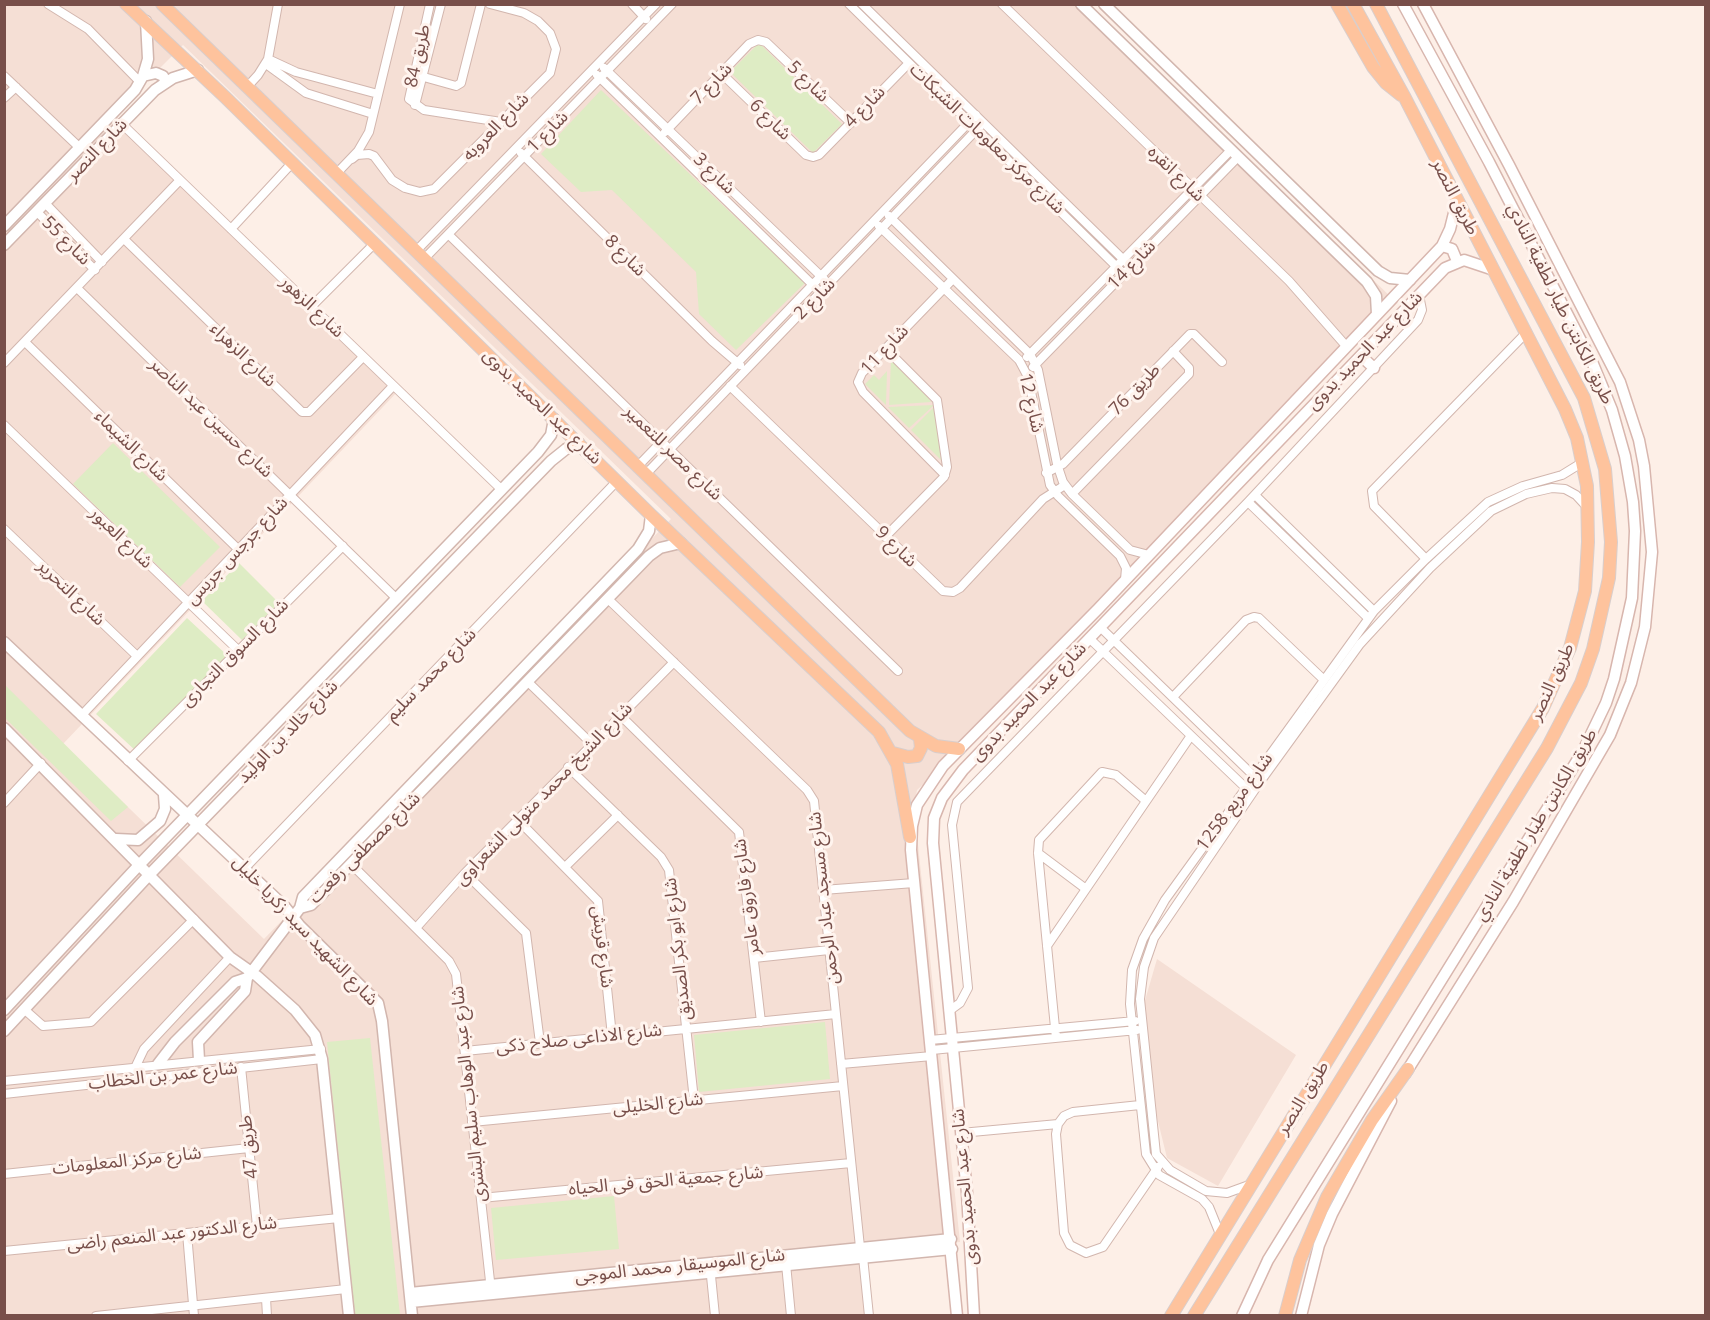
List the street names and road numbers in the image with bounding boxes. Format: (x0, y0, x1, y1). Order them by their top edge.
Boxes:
street label: طريق 84 (401, 22, 435, 90)
street label: شارع 5 (782, 57, 834, 107)
street label: شارع 7 (687, 58, 737, 110)
street label: شارع مركز معلومات الشبكات (905, 59, 1069, 219)
street label: شارع 4 (840, 81, 890, 133)
street label: شارع العروبه (458, 88, 534, 166)
street label: شارع 6 (744, 95, 796, 145)
street label: شارع 1 (523, 106, 573, 158)
street label: شارع النصر (62, 114, 132, 186)
street label: شارع انقره (1143, 141, 1209, 207)
street label: شارع 3 (688, 149, 740, 199)
street label: طريق النصر (1427, 155, 1483, 239)
street label: طريق الكابتن طيار لطفية النادي (1502, 200, 1618, 408)
street label: شارع 55 (37, 212, 95, 270)
street label: شارع 8 (600, 231, 650, 281)
street label: شارع 14 (1103, 236, 1161, 294)
street label: شارع الزهور (276, 271, 348, 343)
street label: شارع 2 (790, 273, 840, 325)
street label: شارع عبد الحميد بدوى (1303, 287, 1427, 415)
street label: شارع الزهراء (205, 318, 281, 392)
street label: شارع 11 (857, 321, 913, 379)
street label: شارع عبد الحميد بدوى (478, 345, 606, 469)
street label: شارع حسين عبد الناصر (145, 353, 277, 483)
street label: طريق 76 (1105, 359, 1165, 421)
street label: شارع 12 (1014, 371, 1048, 435)
street label: شارع مصر للتعمير (619, 401, 727, 505)
street label: شارع الشيماء (90, 406, 172, 486)
street label: شارع جرجس جريس (181, 492, 293, 610)
street label: شارع العبور (85, 503, 157, 573)
street label: شارع 9 (870, 522, 922, 572)
street label: شارع التحرير (33, 555, 109, 631)
street label: شارع السوق التجارى (177, 595, 293, 711)
street label: شارع محمد سليم (381, 624, 481, 726)
street label: شارع عبد الحميد بدوى (967, 638, 1091, 766)
street label: طريق النصر (1525, 640, 1579, 724)
street label: شارع خالد بن الوليد (233, 676, 343, 788)
street label: شارع الشيخ محمد متولى الشعراوى (451, 698, 637, 890)
street label: طريق الكابتن طيار لطفية النادي (1470, 725, 1602, 925)
street label: شارع مربع 1258 (1192, 749, 1278, 855)
street label: شارع مصطفى رفعت (305, 788, 425, 908)
street label: شارع مسجد عباد الرحمن (804, 811, 844, 985)
street label: شارع فاروق عامر (729, 838, 765, 956)
street label: شارع الشهيد سيد زكريا خليل (228, 851, 382, 1011)
street label: شارع ابو بكر الصديق (660, 877, 696, 1021)
street label: شارع قريش (586, 905, 618, 989)
street label: شارع عبد الوهاب سليم البشرى (447, 985, 491, 1203)
street label: شارع الاذاعى صلاح ذكى (495, 1020, 663, 1058)
street label: شارع عمر بن الخطاب (87, 1057, 239, 1095)
street label: طريق النصر (1272, 1057, 1334, 1139)
street label: شارع الخليلى (612, 1089, 704, 1119)
street label: شارع عبد الحميد بدوى (947, 1108, 983, 1266)
street label: طريق 47 (235, 1114, 263, 1180)
street label: شارع مركز المعلومات (51, 1142, 203, 1180)
street label: شارع جمعية الحق فى الحياه (568, 1162, 764, 1200)
street label: شارع الدكتور عبد المنعم راضى (66, 1212, 278, 1256)
street label: شارع الموسيقار محمد الموجى (574, 1244, 786, 1288)

